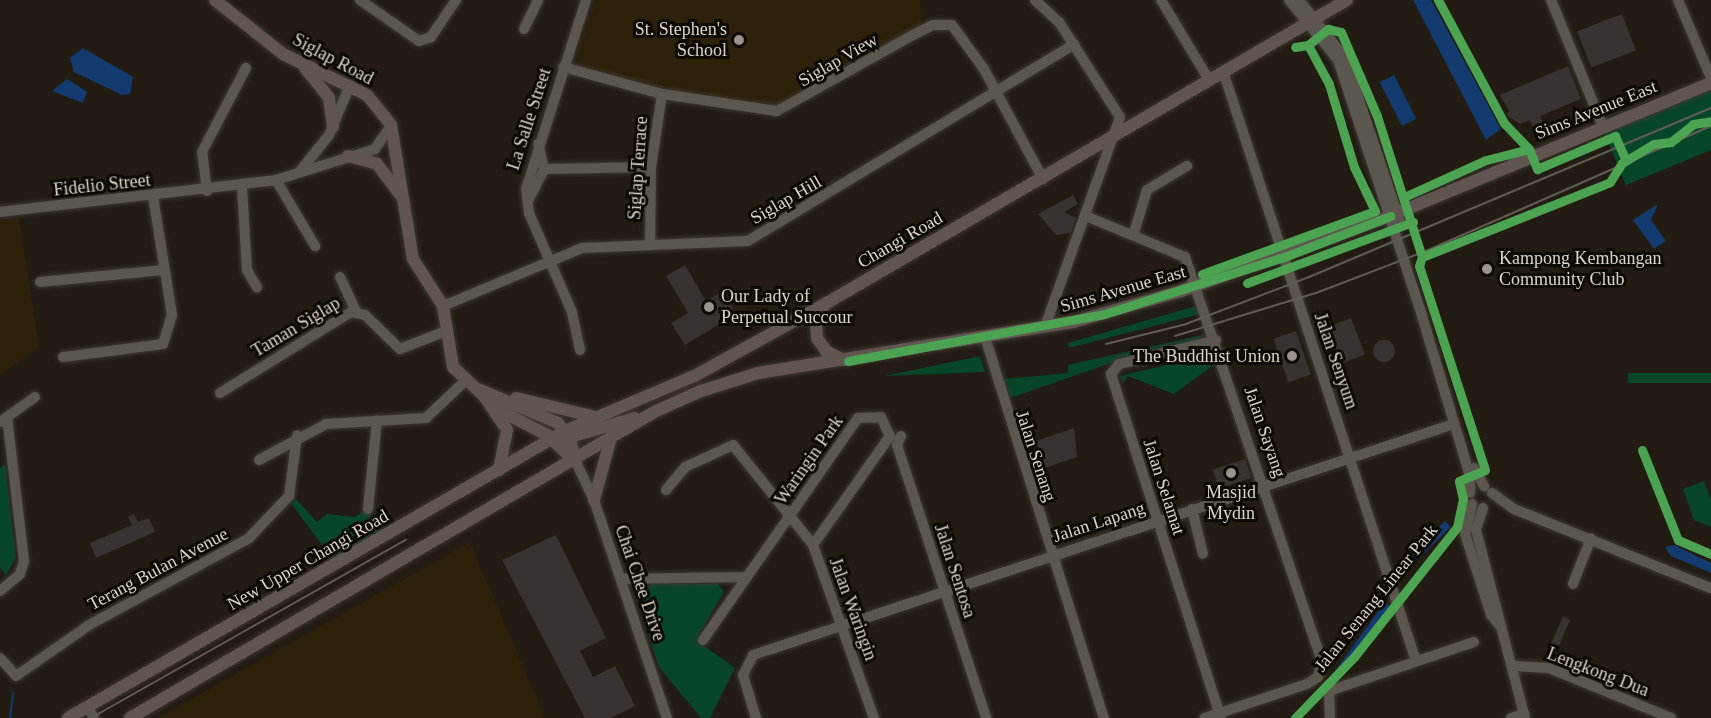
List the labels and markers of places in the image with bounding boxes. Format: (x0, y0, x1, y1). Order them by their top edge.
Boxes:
place label: St. Stephen's School (635, 19, 727, 62)
marker: St. Stephen's School (732, 33, 746, 47)
place label: Kampong Kembangan Community Club (1499, 248, 1661, 290)
marker: Kampong Kembangan Community Club (1480, 262, 1494, 276)
place label: Our Lady of Perpetual Succour (721, 286, 852, 328)
marker: Our Lady of Perpetual Succour (702, 300, 716, 314)
place label: The Buddhist Union (1133, 345, 1280, 367)
marker: The Buddhist Union (1285, 349, 1299, 363)
marker: Masjid Mydin (1224, 466, 1238, 480)
place label: Masjid Mydin (1206, 482, 1256, 524)

